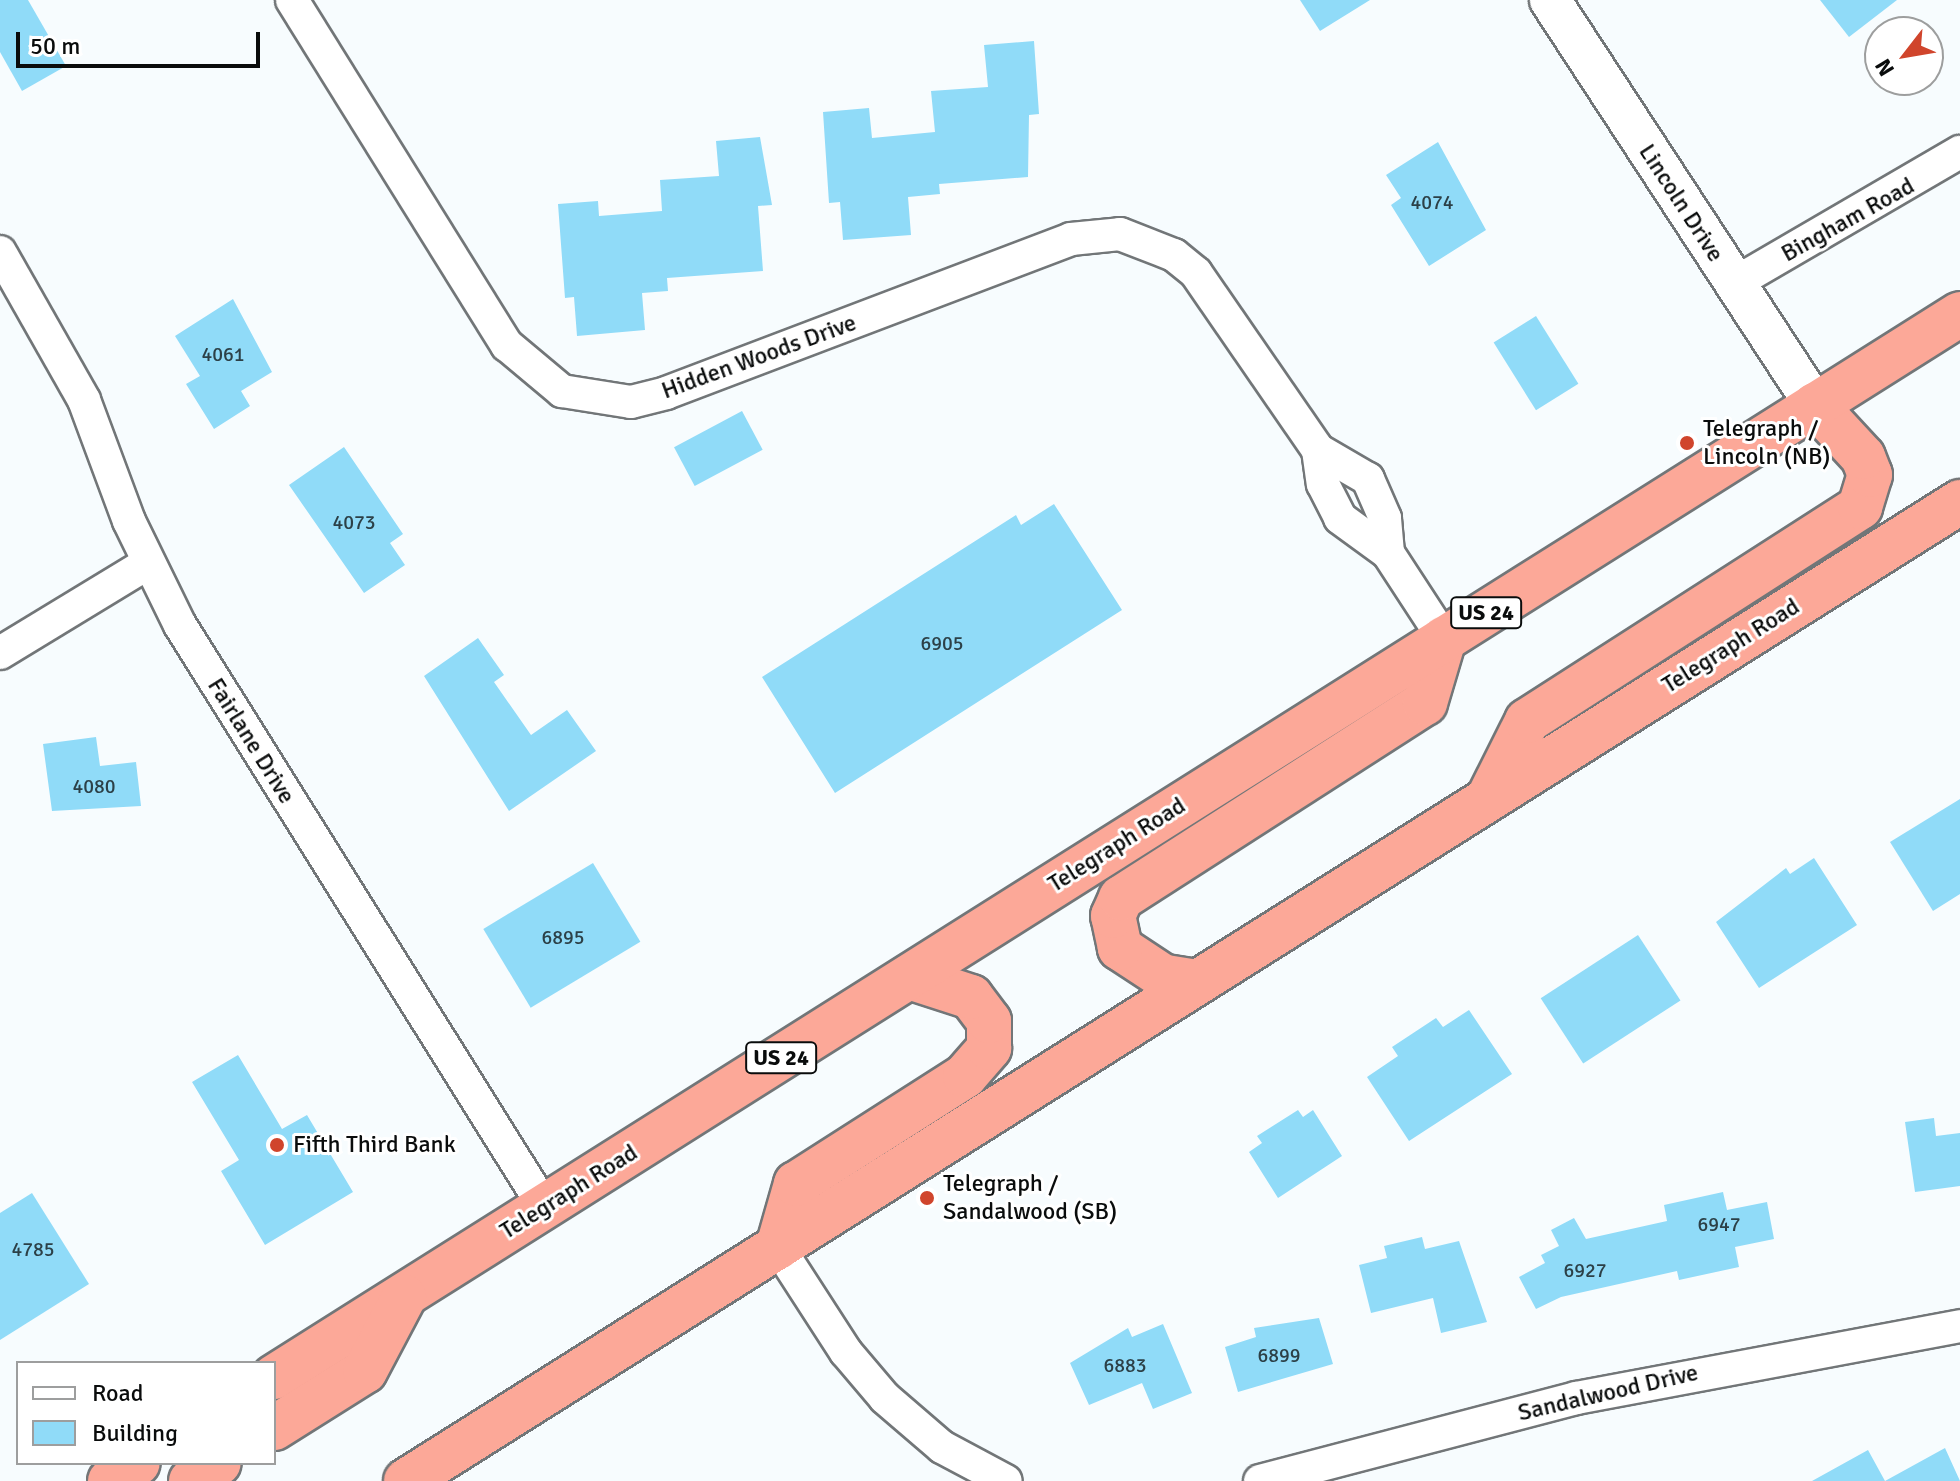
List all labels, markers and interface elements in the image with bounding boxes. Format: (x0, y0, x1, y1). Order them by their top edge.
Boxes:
scale bar (20, 16, 264, 66)
north arrow (1864, 16, 1944, 96)
text: 50 m (30, 31, 80, 61)
text: N (1869, 54, 1900, 81)
street label: Lincoln Drive (1632, 139, 1730, 267)
street label: Bingham Road (1776, 172, 1920, 268)
house number: 4074 (1410, 190, 1454, 214)
street label: Hidden Woods Drive (658, 308, 860, 406)
house number: 4061 (201, 342, 245, 366)
place label: Telegraph / Lincoln (NB) (1703, 415, 1830, 471)
marker: Telegraph / Lincoln (NB) (1678, 434, 1696, 452)
house number: 4073 (332, 510, 376, 534)
street label: Telegraph Road (1657, 592, 1805, 700)
road number: US 24 (1450, 595, 1522, 631)
house number: 6905 (920, 631, 964, 655)
street label: Fairlane Drive (201, 673, 301, 809)
house number: 4080 (72, 774, 116, 798)
street label: Telegraph Road (1043, 791, 1191, 899)
house number: 6895 (541, 925, 585, 949)
road number: US 24 (745, 1040, 817, 1076)
place label: Fifth Third Bank (293, 1131, 456, 1159)
marker: Fifth Third Bank (268, 1136, 286, 1154)
street label: Telegraph Road (495, 1138, 643, 1246)
place label: Telegraph / Sandalwood (SB) (943, 1170, 1117, 1226)
marker: Telegraph / Sandalwood (SB) (918, 1189, 936, 1207)
house number: 6947 (1697, 1212, 1741, 1236)
house number: 4785 (11, 1237, 55, 1261)
house number: 6927 (1563, 1258, 1607, 1282)
house number: 6899 (1257, 1343, 1301, 1367)
house number: 6883 (1103, 1353, 1147, 1377)
street label: Sandalwood Drive (1515, 1358, 1701, 1428)
legend (16, 1361, 276, 1465)
text: Road (92, 1378, 143, 1408)
text: Building (92, 1418, 178, 1448)

